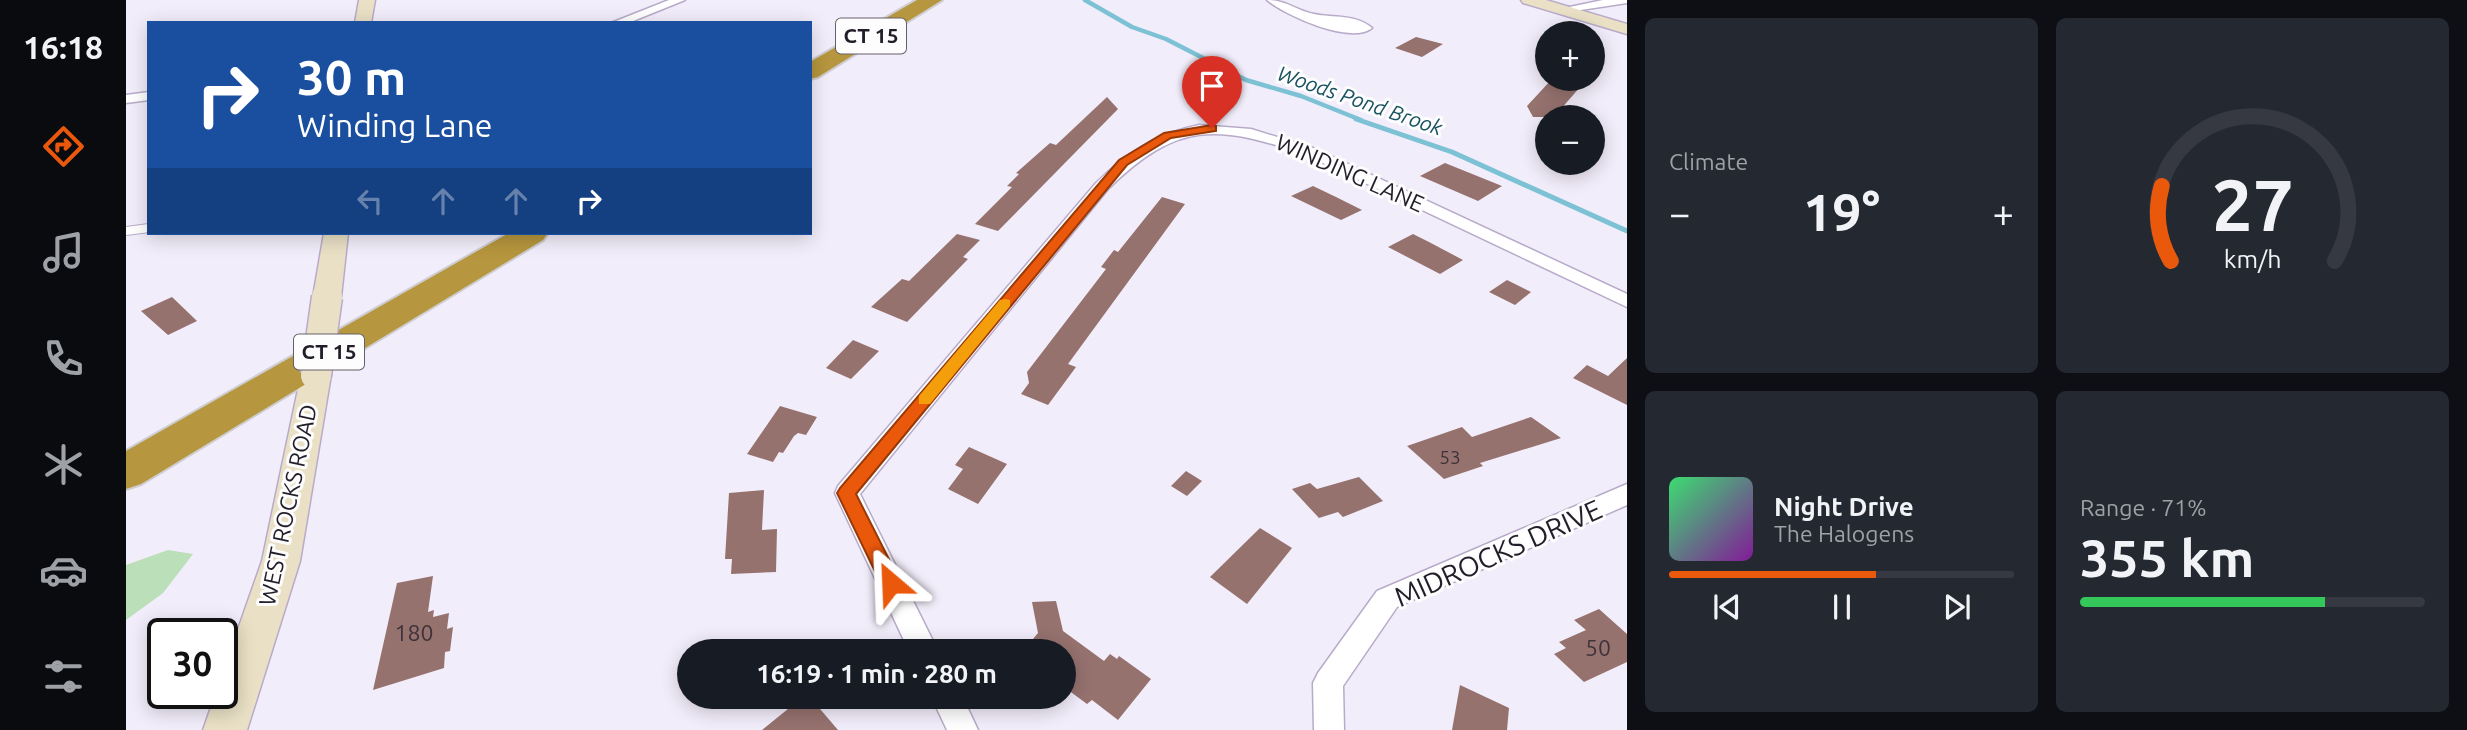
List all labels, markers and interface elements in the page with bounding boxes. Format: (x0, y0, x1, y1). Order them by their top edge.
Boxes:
road number: CT 15 (836, 19, 906, 54)
map controls (1535, 21, 1605, 175)
button: + (1535, 21, 1605, 91)
text: 16:18 (23, 29, 103, 65)
icon: right (182, 49, 273, 140)
text: 30 m (297, 49, 406, 104)
pin (1182, 56, 1242, 128)
water label: Woods Pond Brook (1275, 61, 1446, 140)
icon: arrive (1193, 67, 1231, 105)
button: − (1535, 105, 1605, 175)
text: Winding Lane (297, 107, 493, 143)
icon: directions (39, 122, 88, 171)
street label: WINDING LANE (1272, 129, 1428, 216)
text: Climate (1669, 149, 1748, 174)
text: 27 (2211, 164, 2294, 246)
icon: left (351, 182, 389, 220)
icon: ahead (424, 182, 462, 220)
icon: ahead (497, 182, 535, 220)
icon: right (570, 182, 608, 220)
text: 19° (1803, 183, 1880, 241)
text: − (1669, 192, 1690, 234)
text: + (1993, 192, 2014, 234)
icon: music (39, 228, 88, 277)
text: km/h (2224, 245, 2281, 273)
icon: phone (39, 334, 88, 383)
road number: CT 15 (294, 334, 364, 370)
street label: WEST ROCKS ROAD (254, 402, 321, 608)
icon: climate (39, 440, 88, 489)
house number: 53 (1439, 446, 1461, 468)
text: Night Drive (1774, 492, 1914, 521)
street label: MIDROCKS DRIVE (1389, 493, 1606, 612)
text: Range · 71% (2080, 495, 2207, 520)
text: The Halogens (1774, 521, 1914, 546)
text: 355 km (2080, 529, 2254, 587)
icon: car (39, 546, 88, 595)
position arrow (854, 546, 928, 620)
icon: previous (1708, 588, 1746, 626)
icon: pause (1823, 588, 1861, 626)
icon: next (1938, 588, 1976, 626)
speed limit sign: 30 (147, 618, 238, 709)
house number: 180 (395, 620, 433, 645)
house number: 50 (1585, 635, 1611, 660)
icon: filters (39, 652, 88, 701)
text: 16:19 · 1 min · 280 m (756, 659, 997, 688)

